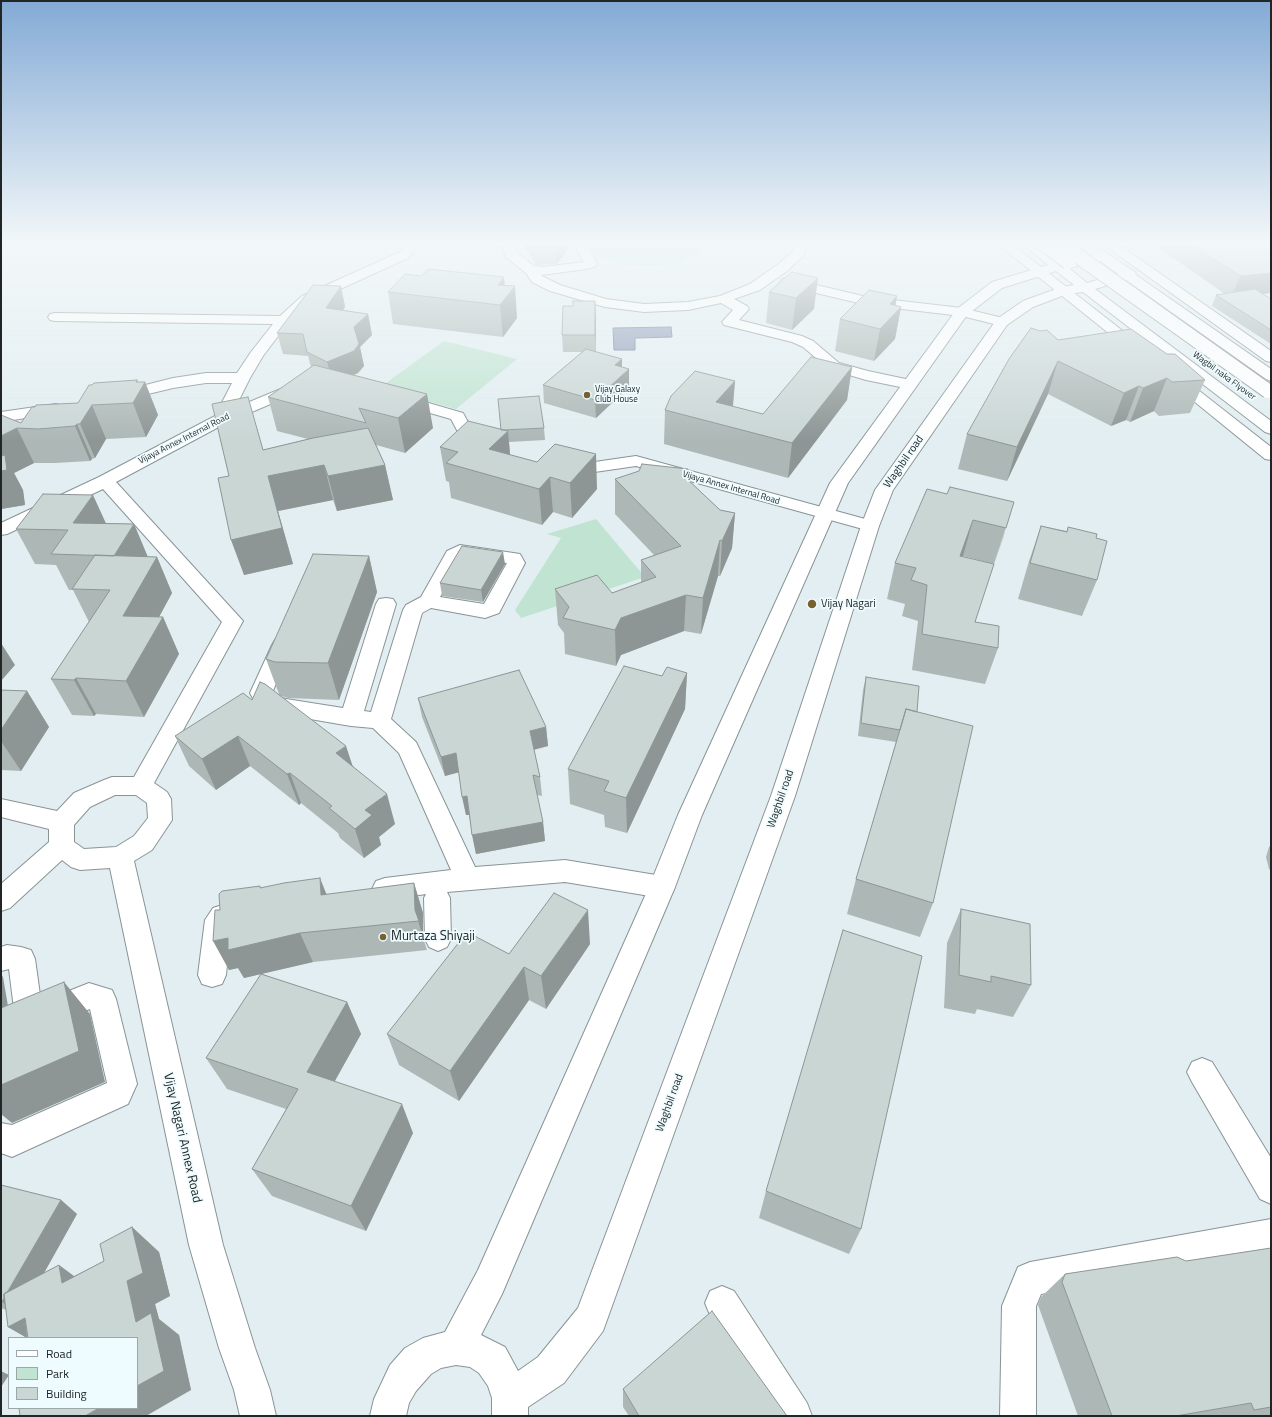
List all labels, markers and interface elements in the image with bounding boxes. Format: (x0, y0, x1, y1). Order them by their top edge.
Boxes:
street label: Wagbil naka Flyover (1190, 349, 1258, 403)
place label: Vijay Galaxy Club House (595, 385, 640, 406)
marker: Vijay Galaxy Club House (582, 390, 592, 400)
street label: Vijaya Annex Internal Road (137, 411, 231, 467)
street label: Waghbil road (881, 433, 927, 491)
street label: Vijaya Annex Internal Road (681, 469, 781, 507)
place label: Vijay Nagari (821, 597, 876, 611)
marker: Vijay Nagari (806, 598, 818, 610)
street label: Waghbil road (765, 768, 797, 830)
place label: Murtaza Shiyaji (391, 929, 475, 945)
marker: Murtaza Shiyaji (378, 932, 388, 942)
street label: Vijay Nagari Annex Road (159, 1072, 205, 1204)
street label: Waghbil road (653, 1072, 687, 1134)
legend (8, 1337, 138, 1409)
text: Road (46, 1344, 72, 1363)
text: Park (46, 1364, 69, 1383)
text: Building (46, 1384, 87, 1403)

